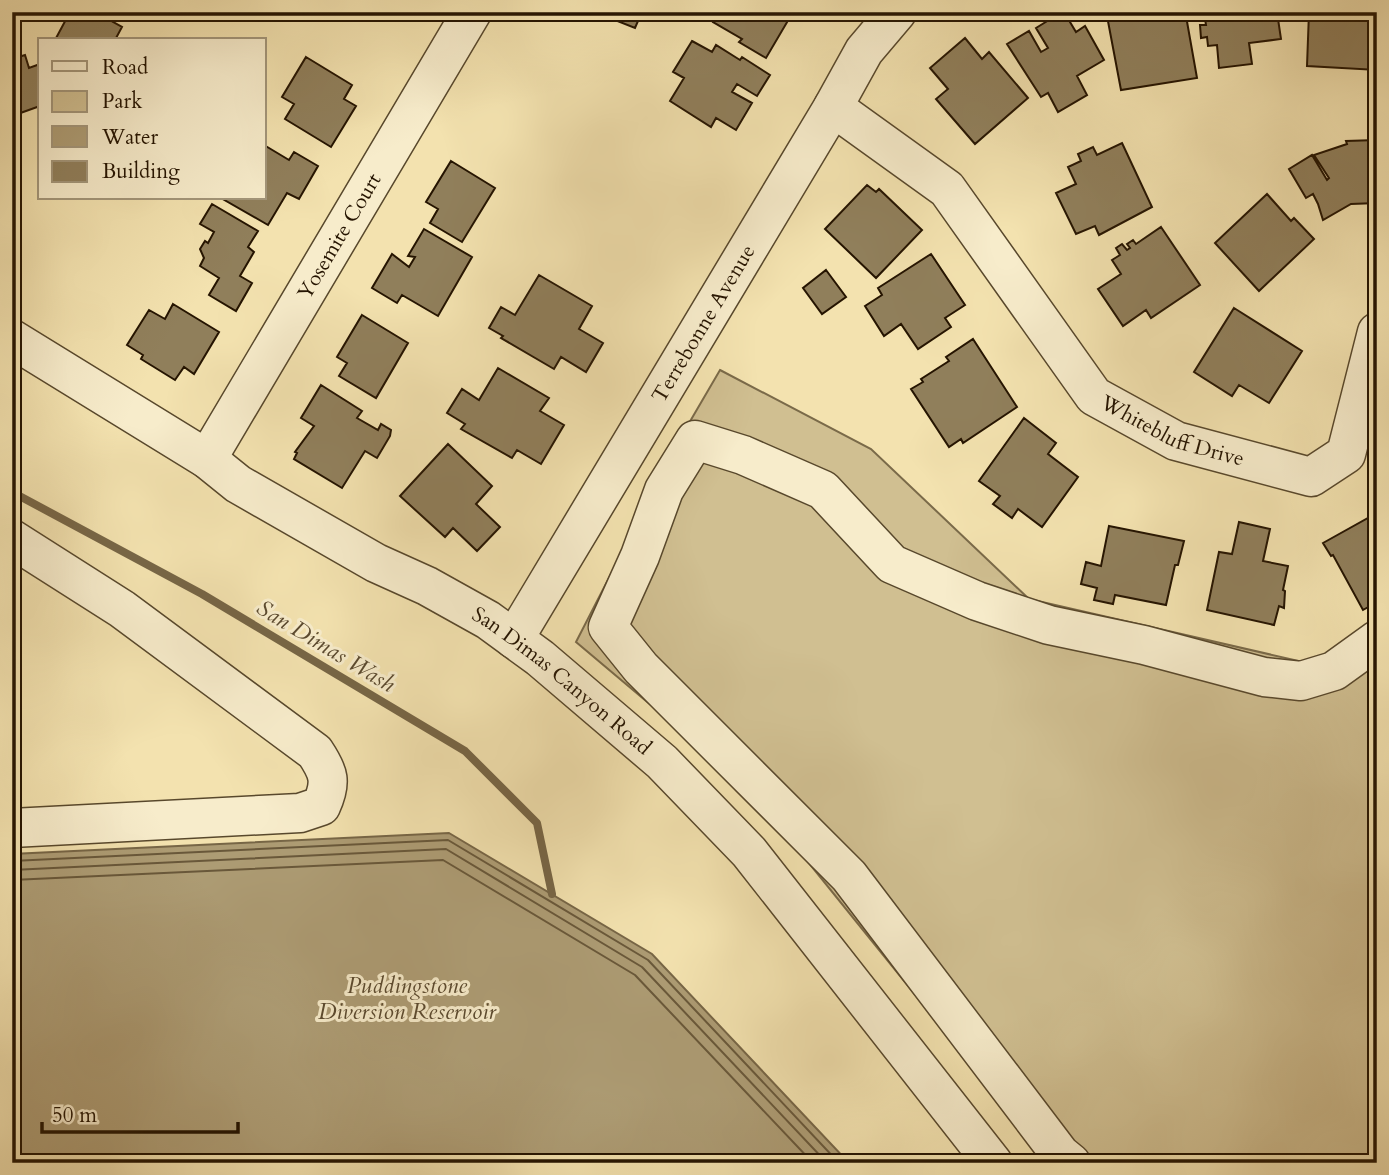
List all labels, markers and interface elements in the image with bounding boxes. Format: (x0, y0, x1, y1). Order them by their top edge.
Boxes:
legend (38, 38, 266, 200)
text: Road (102, 53, 148, 82)
text: Park (102, 87, 143, 116)
text: Water (101, 123, 158, 152)
text: Building (102, 157, 180, 186)
street label: Yosemite Court (290, 167, 388, 305)
street label: Terrebonne Avenue (645, 239, 762, 408)
street label: Whitebluff Drive (1095, 387, 1248, 473)
water label: San Dimas Wash (251, 592, 401, 700)
street label: San Dimas Canyon Road (467, 600, 658, 761)
water label: Puddingstone Diversion Reservoir (318, 970, 497, 1027)
scale bar (42, 1091, 238, 1135)
text: 50 m (52, 1101, 97, 1130)

